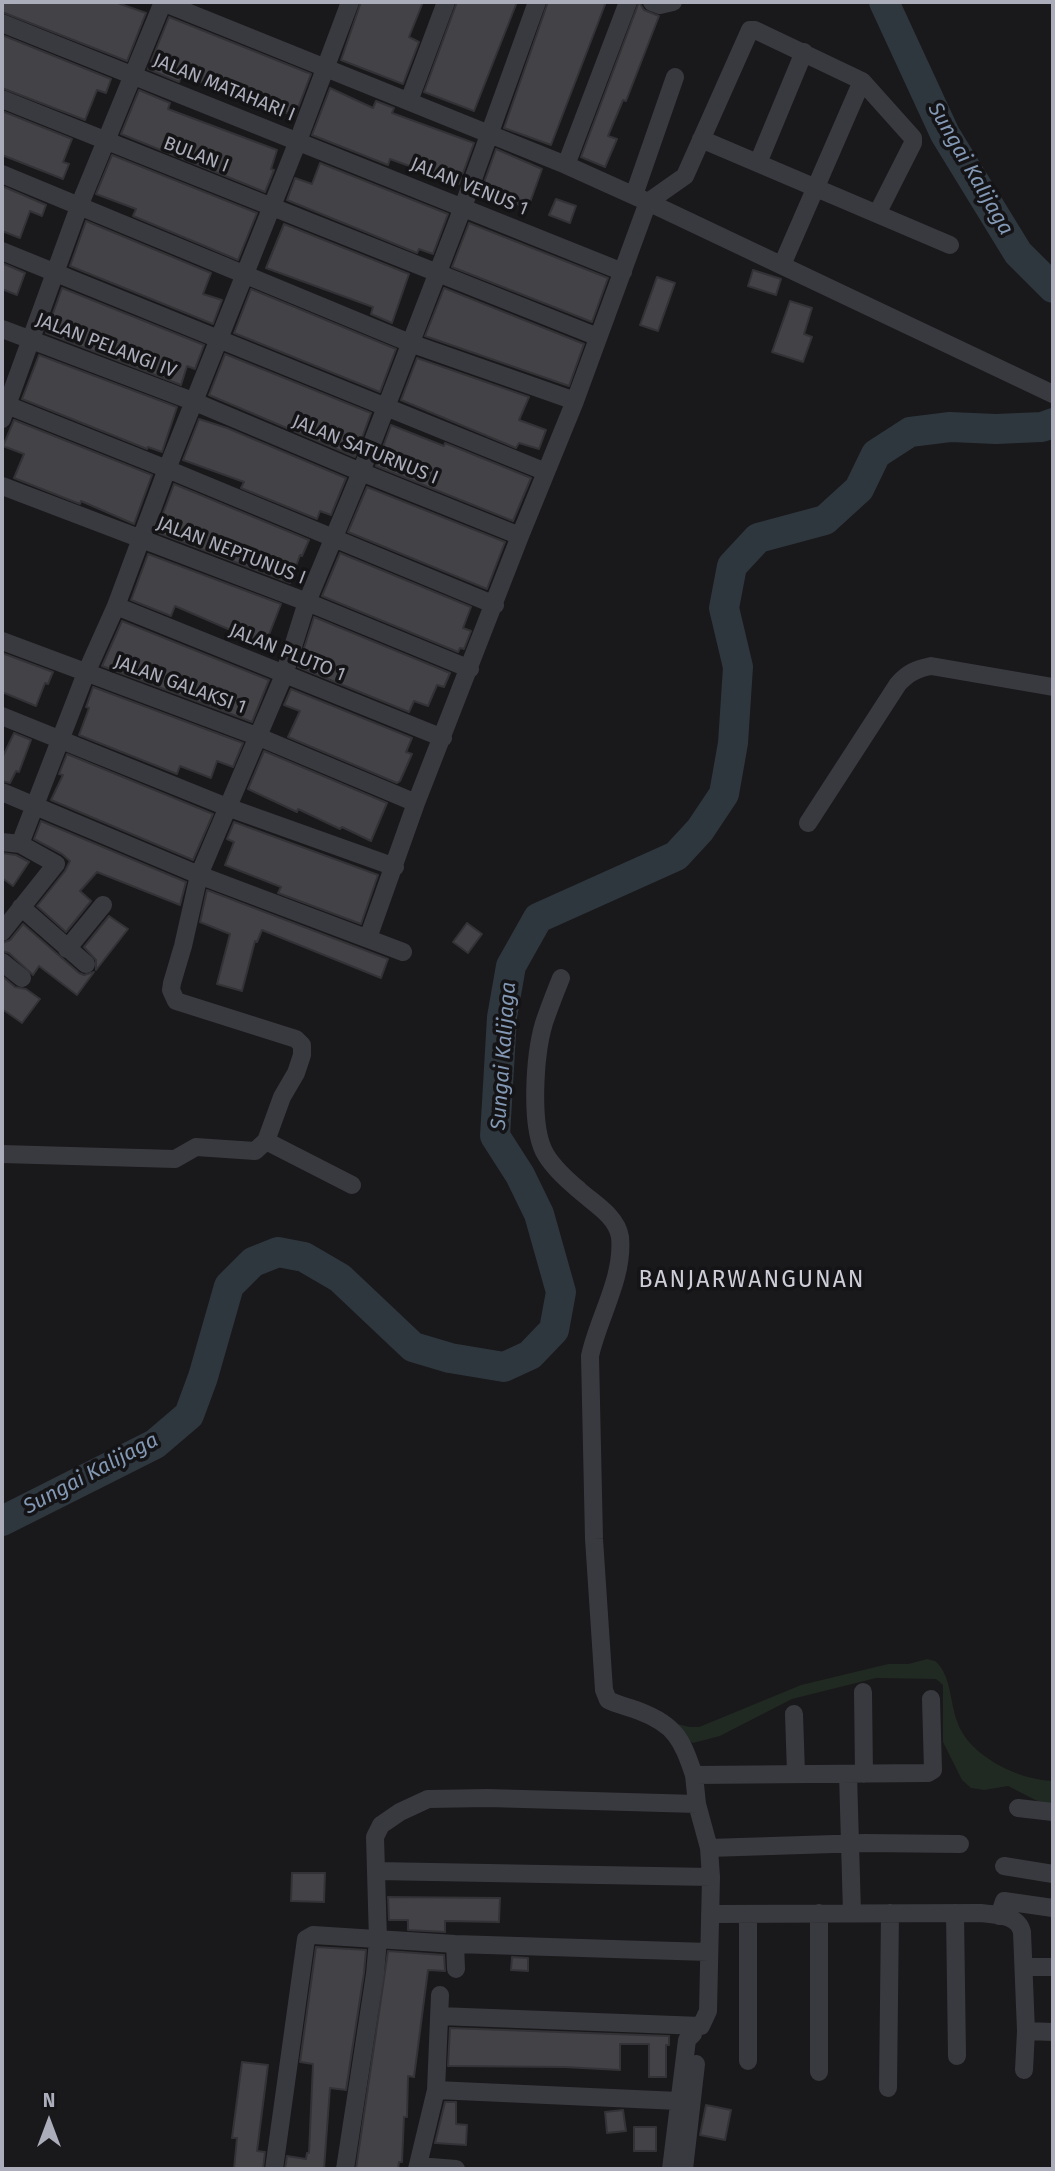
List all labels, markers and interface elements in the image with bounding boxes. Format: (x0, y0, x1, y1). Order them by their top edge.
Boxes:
street label: JALAN MATAHARI I (150, 49, 298, 127)
water label: Sungai Kalijaga (922, 98, 1018, 240)
street label: BULAN I (160, 132, 232, 178)
street label: JALAN VENUS 1 (407, 153, 531, 221)
street label: JALAN PELANGI IV (33, 309, 179, 383)
street label: JALAN SATURNUS I (289, 410, 441, 490)
street label: JALAN NEPTUNUS I (153, 512, 309, 590)
street label: JALAN PLUTO 1 (226, 619, 348, 687)
street label: JALAN GALAKSI 1 (111, 651, 249, 719)
water label: Sungai Kalijaga (486, 981, 522, 1131)
district label: BANJARWANGUNAN (640, 1267, 864, 1295)
water label: Sungai Kalijaga (19, 1428, 163, 1520)
north arrow (14, 2087, 84, 2157)
text: N (43, 2089, 55, 2112)

